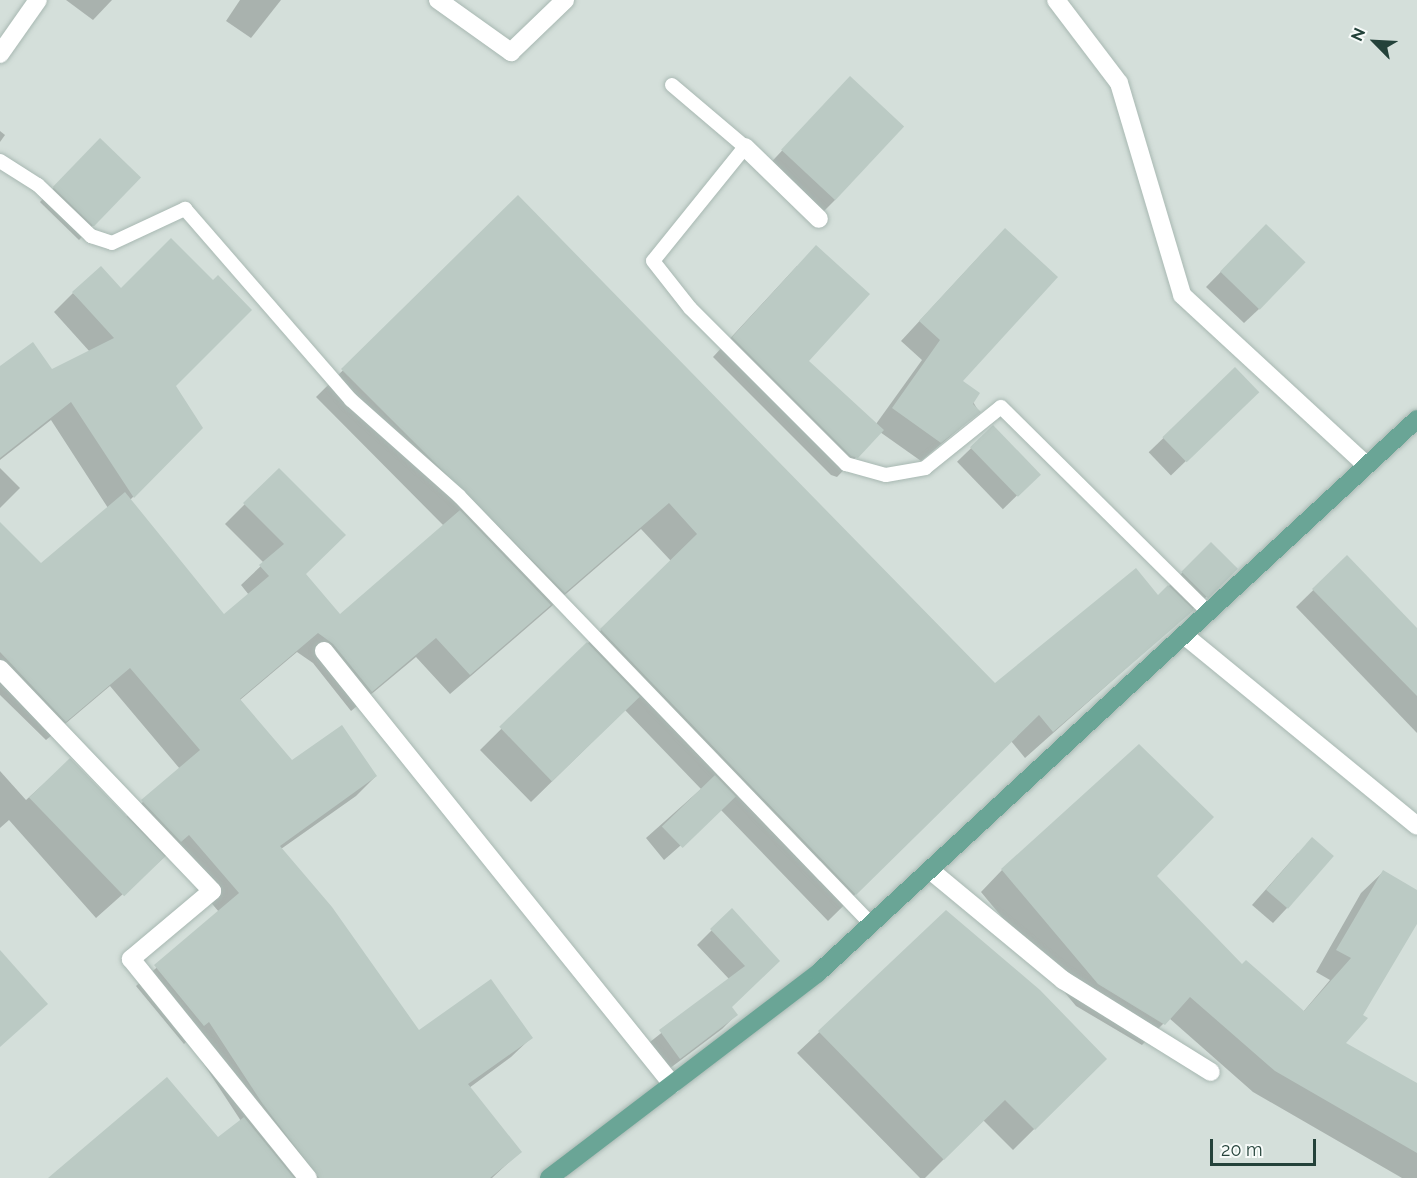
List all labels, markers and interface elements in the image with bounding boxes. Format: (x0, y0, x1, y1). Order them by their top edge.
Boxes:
north arrow (1345, 12, 1405, 72)
text: N (1347, 25, 1369, 44)
scale bar (1213, 1127, 1320, 1165)
text: 20 m (1221, 1139, 1263, 1160)

